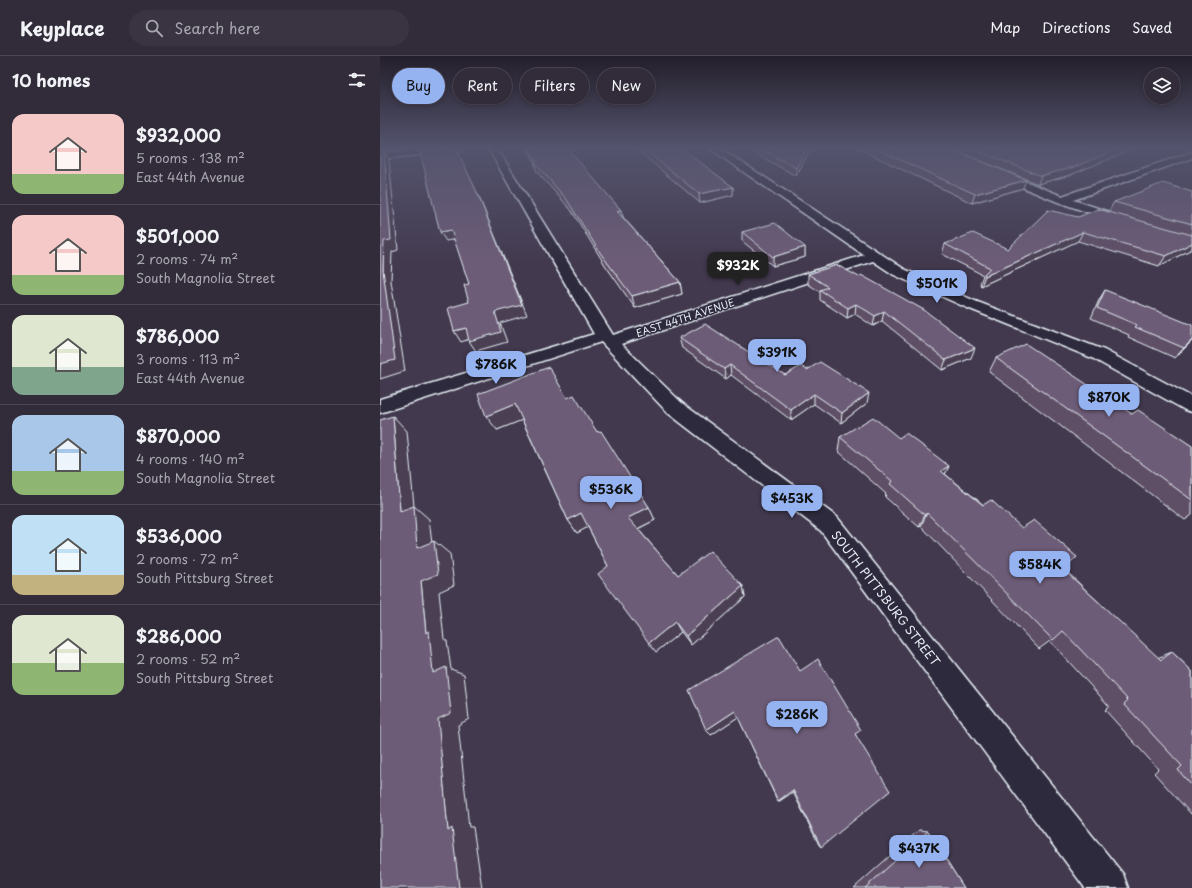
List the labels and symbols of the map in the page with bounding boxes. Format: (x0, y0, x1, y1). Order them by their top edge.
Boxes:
pin: $932K (710, 252, 766, 286)
pin: $501K (909, 270, 965, 304)
street label: EAST 44TH AVENUE (634, 294, 736, 340)
pin: $391K (749, 339, 805, 373)
pin: $786K (468, 351, 524, 385)
pin: $870K (1081, 384, 1137, 418)
pin: $536K (583, 476, 639, 510)
pin: $453K (764, 485, 820, 519)
street label: SOUTH PITTSBURG STREET (827, 527, 945, 670)
pin: $584K (1012, 551, 1068, 585)
pin: $286K (769, 701, 825, 735)
pin: $437K (891, 835, 947, 869)

